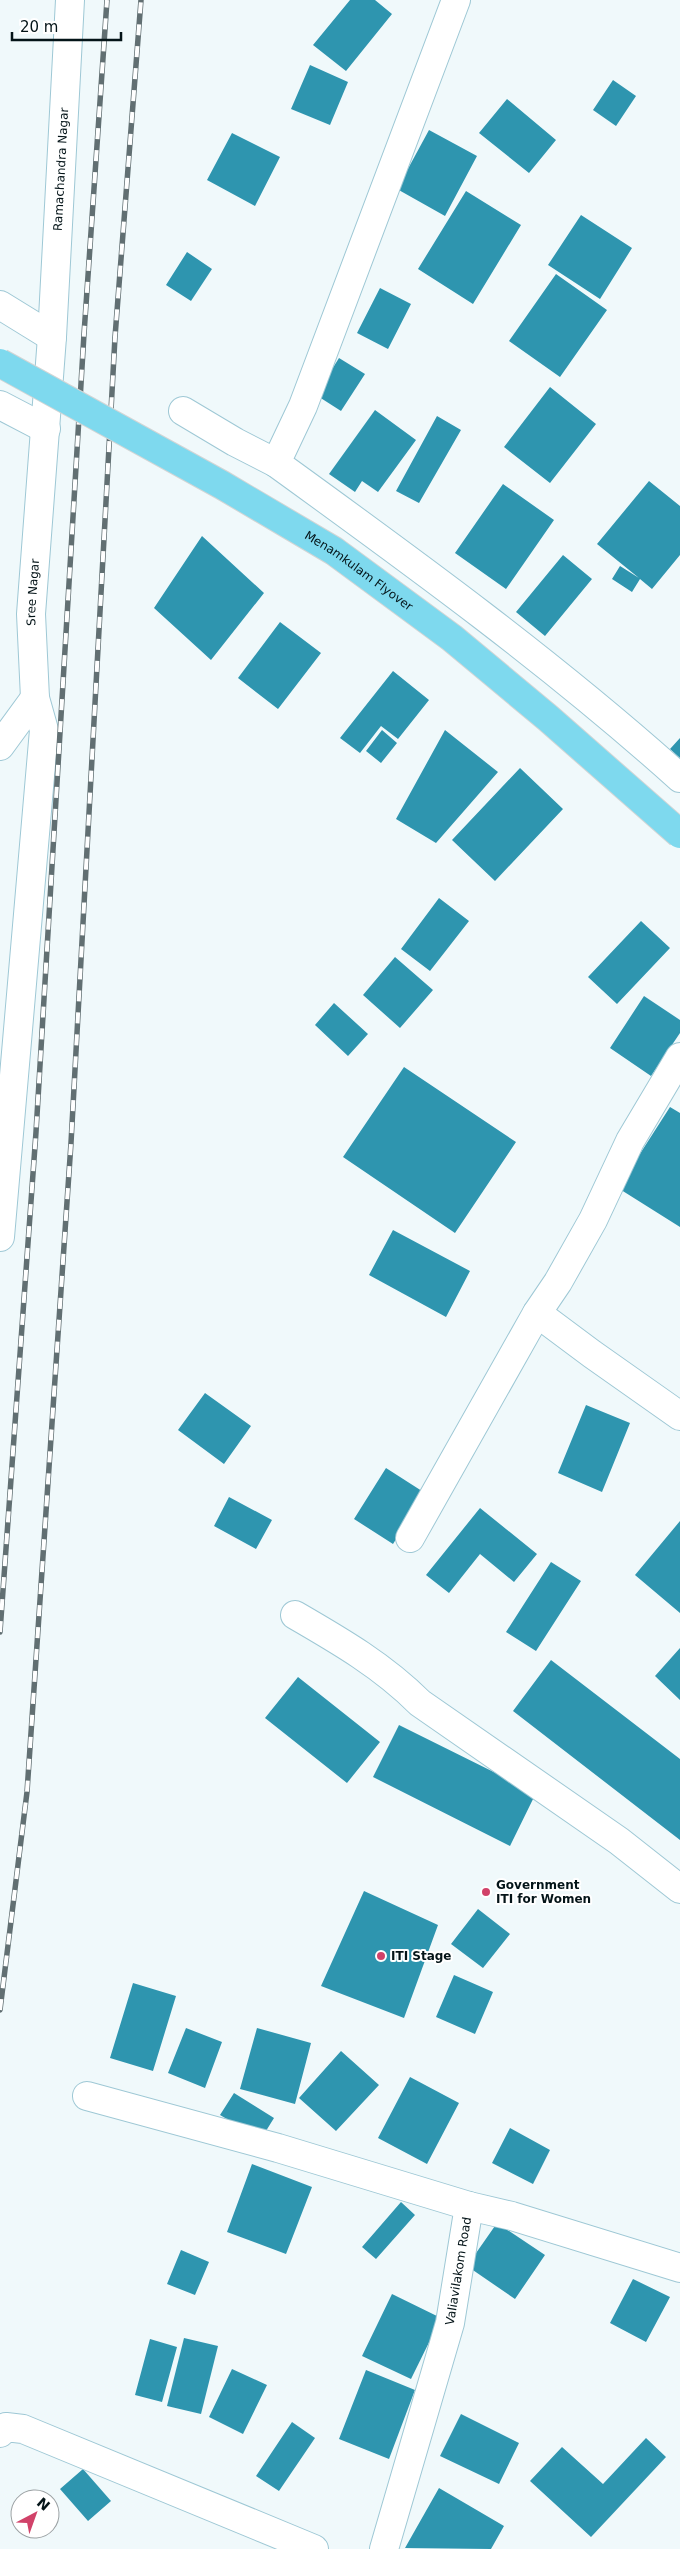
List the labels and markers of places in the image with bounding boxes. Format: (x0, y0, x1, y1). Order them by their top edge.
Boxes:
place label: Government ITI for Women (496, 1878, 591, 1906)
marker: Government ITI for Women (480, 1886, 492, 1898)
place label: ITI Stage (391, 1949, 452, 1963)
marker: ITI Stage (375, 1950, 387, 1962)

